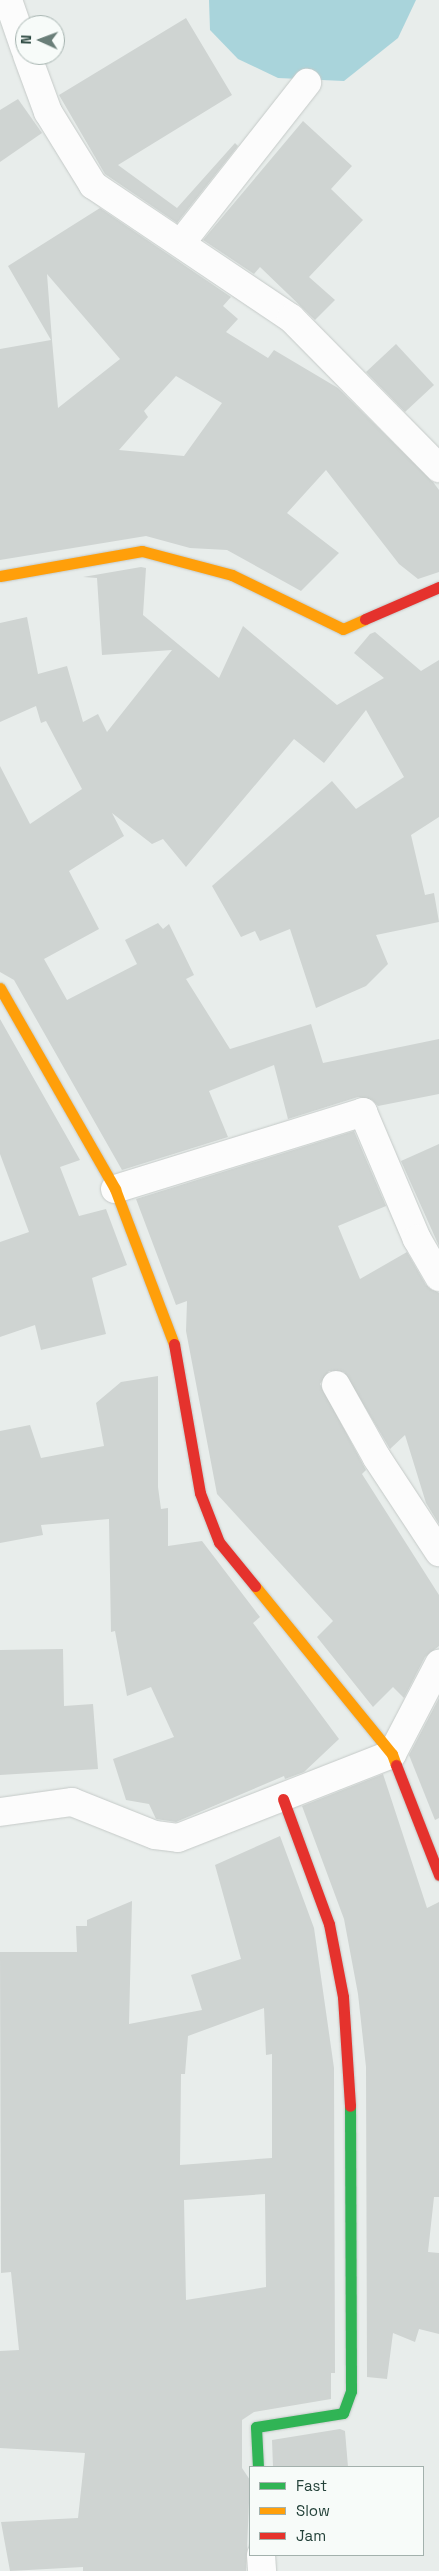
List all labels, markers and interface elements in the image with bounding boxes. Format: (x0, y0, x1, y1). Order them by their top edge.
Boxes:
north arrow (15, 15, 65, 65)
text: N (17, 35, 35, 45)
legend (249, 2466, 424, 2556)
text: Fast (296, 2476, 327, 2495)
text: Slow (296, 2501, 330, 2520)
text: Jam (296, 2526, 326, 2545)

